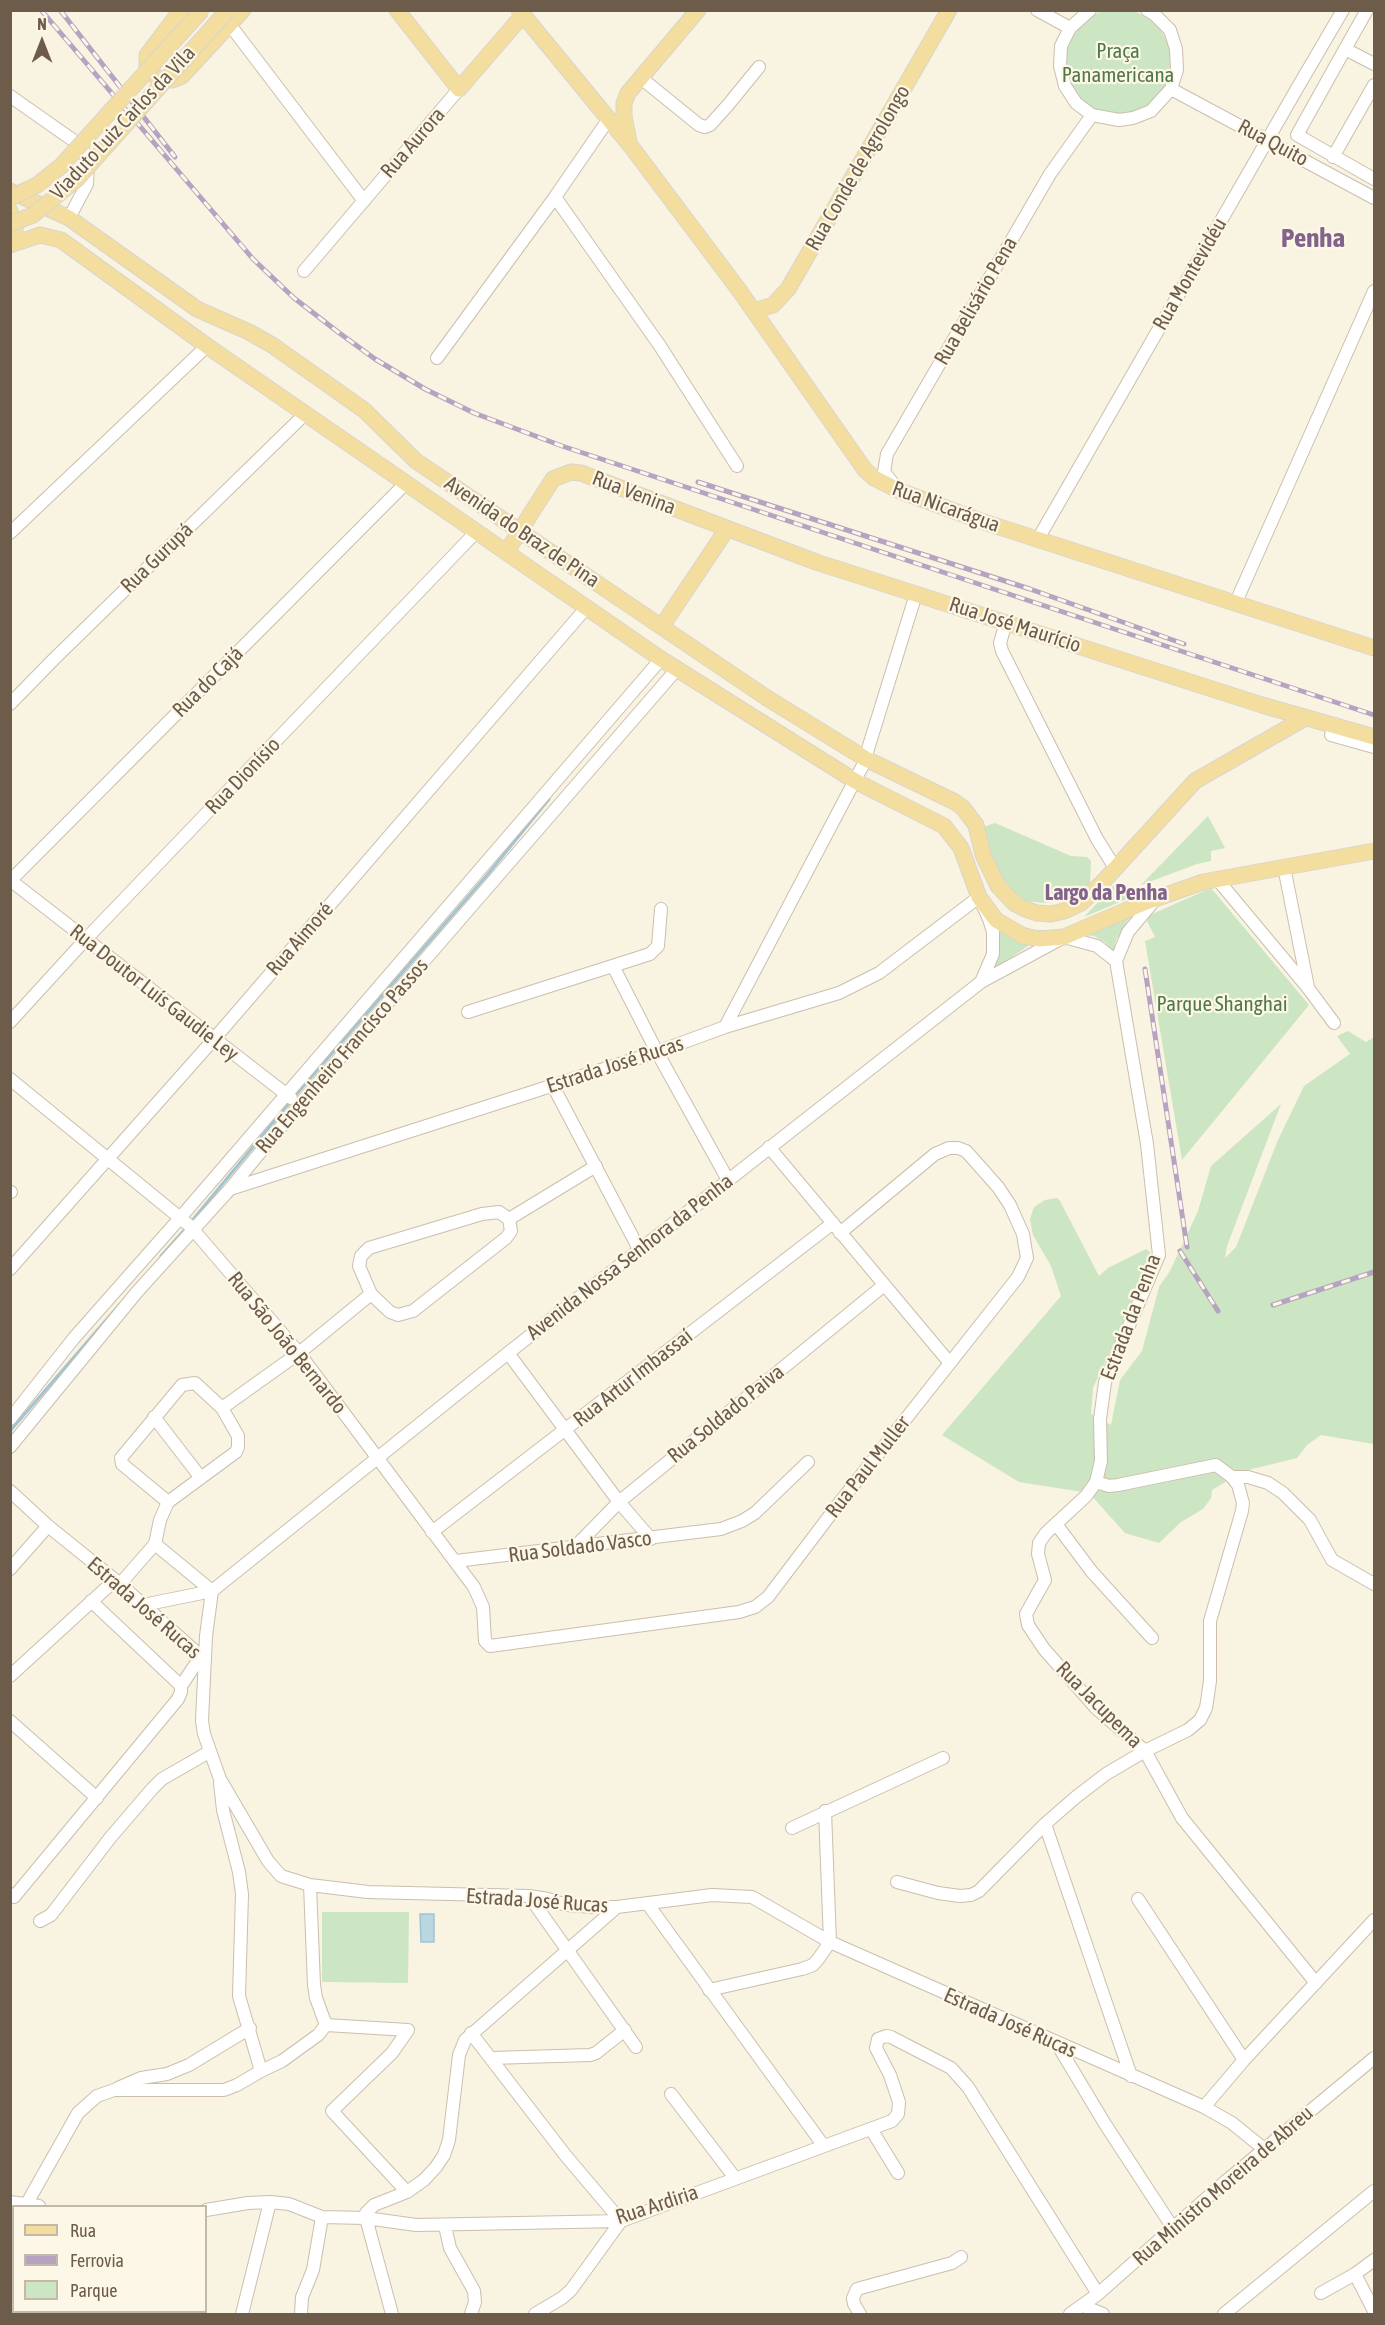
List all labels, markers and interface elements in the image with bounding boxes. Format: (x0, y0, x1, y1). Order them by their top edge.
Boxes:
north arrow (12, 12, 72, 72)
text: N (37, 15, 47, 33)
park label: Praça Panamericana (1062, 38, 1174, 88)
street label: Viaduto Luiz Carlos da Vila (45, 41, 201, 205)
street label: Rua Conde de Agrolongo (800, 81, 916, 255)
street label: Rua Aurora (376, 103, 450, 183)
street label: Rua Quito (1233, 114, 1313, 172)
street label: Rua Montevidéu (1148, 213, 1232, 335)
district label: Penha (1281, 222, 1345, 254)
street label: Rua Belisário Pena (929, 232, 1023, 370)
street label: Rua Venina (589, 466, 679, 520)
street label: Avenida do Braz de Pina (440, 471, 604, 593)
street label: Rua Nicarágua (889, 476, 1003, 538)
street label: Rua Gurupá (116, 517, 198, 599)
street label: Rua José Maurício (946, 592, 1084, 658)
street label: Rua do Cajá (167, 641, 249, 723)
street label: Rua Dionísio (200, 732, 286, 820)
district label: Largo da Penha (1045, 880, 1167, 906)
street label: Rua Aimoré (261, 897, 339, 981)
street label: Rua Doutor Luís Gaudie Ley (64, 919, 244, 1067)
street label: Rua Engenheiro Francisco Passos (250, 953, 434, 1159)
park label: Parque Shanghai (1156, 991, 1288, 1017)
street label: Estrada José Rucas (543, 1031, 687, 1099)
street label: Avenida Nossa Senhora da Penha (522, 1169, 738, 1345)
street label: Estrada da Penha (1095, 1250, 1167, 1384)
street label: Rua São João Bernardo (222, 1267, 352, 1419)
street label: Rua Artur Imbassaí (568, 1324, 698, 1432)
street label: Rua Soldado Paiva (663, 1359, 789, 1469)
street label: Rua Paul Muller (820, 1411, 916, 1523)
street label: Rua Soldado Vasco (507, 1526, 653, 1568)
street label: Estrada José Rucas (82, 1552, 206, 1664)
street label: Rua Jacupema (1050, 1656, 1148, 1754)
street label: Estrada José Rucas (465, 1883, 609, 1919)
street label: Estrada José Rucas (940, 1982, 1080, 2064)
street label: Rua Ministro Moreira de Abreu (1128, 2101, 1318, 2271)
street label: Rua Ardiria (613, 2180, 701, 2230)
legend (12, 2205, 207, 2313)
text: Rua (70, 2220, 96, 2241)
text: Ferrovia (70, 2250, 124, 2271)
text: Parque (70, 2280, 118, 2301)

